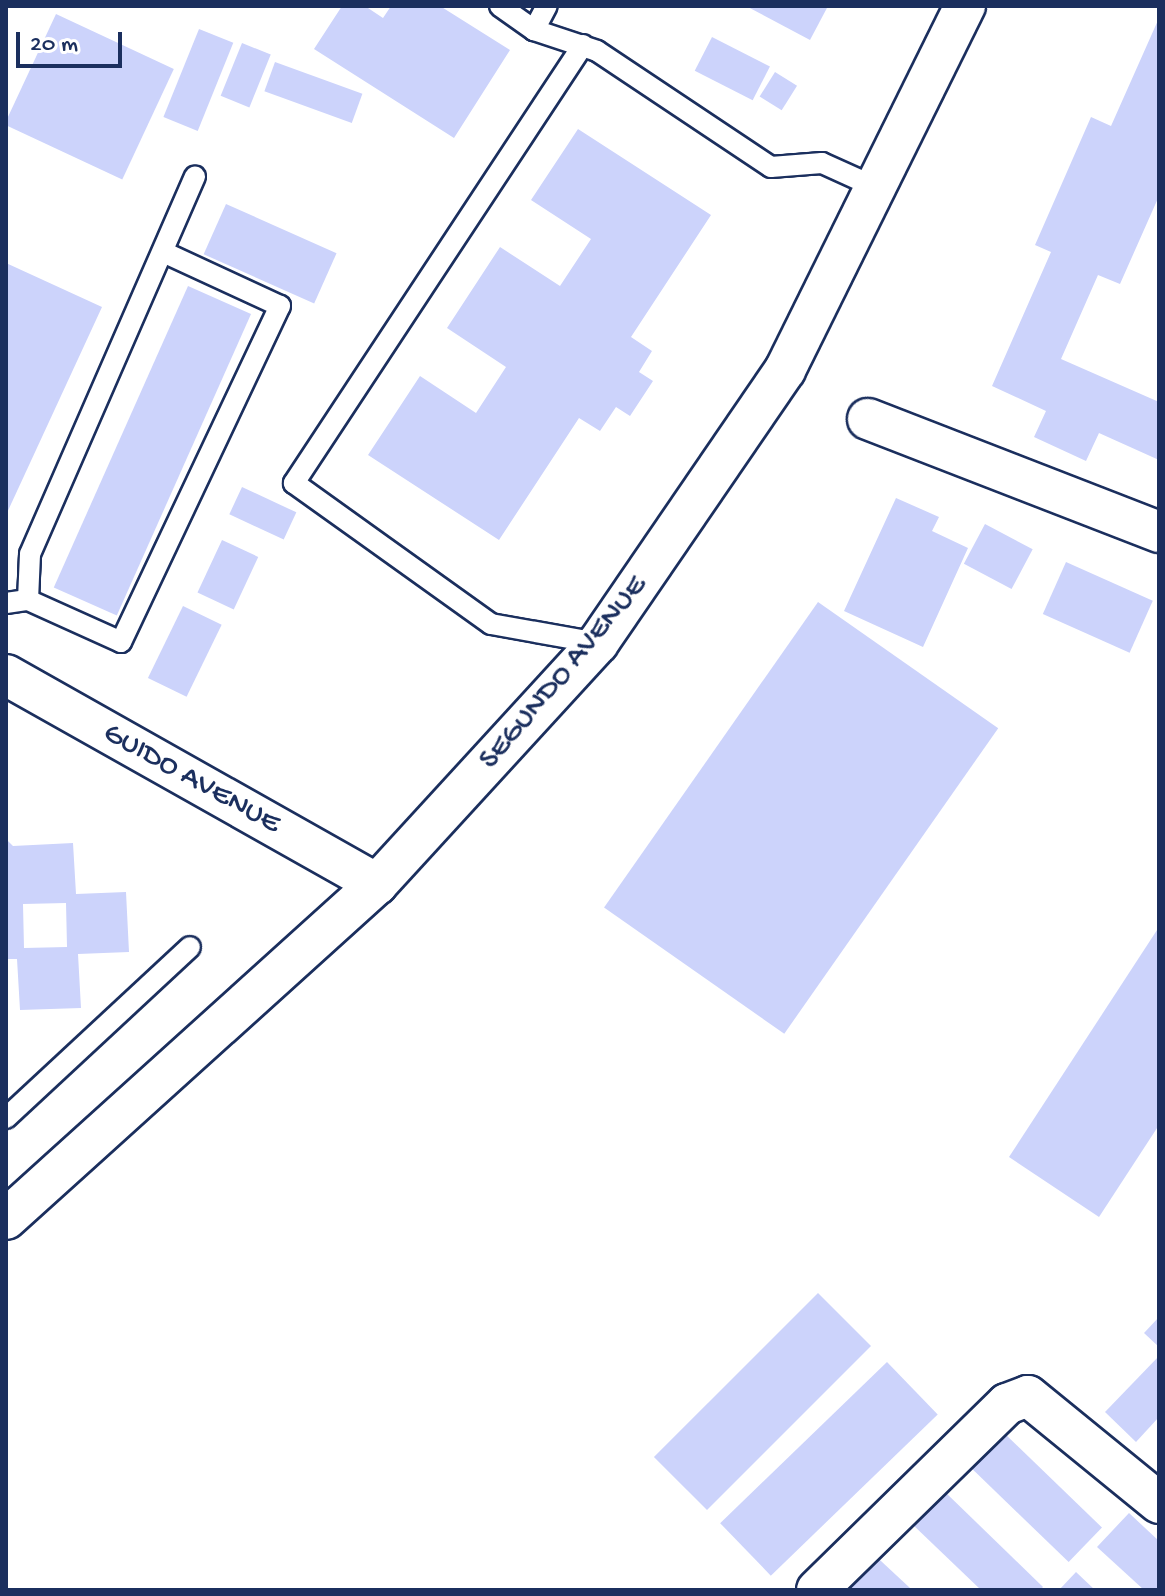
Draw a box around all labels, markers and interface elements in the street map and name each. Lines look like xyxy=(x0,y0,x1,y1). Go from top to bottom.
scale bar xyxy=(20,16,126,66)
text: 20 m xyxy=(30,31,78,60)
street label: SEGUNDO AVENUE xyxy=(473,570,657,778)
street label: GUIDO AVENUE xyxy=(96,717,286,843)

